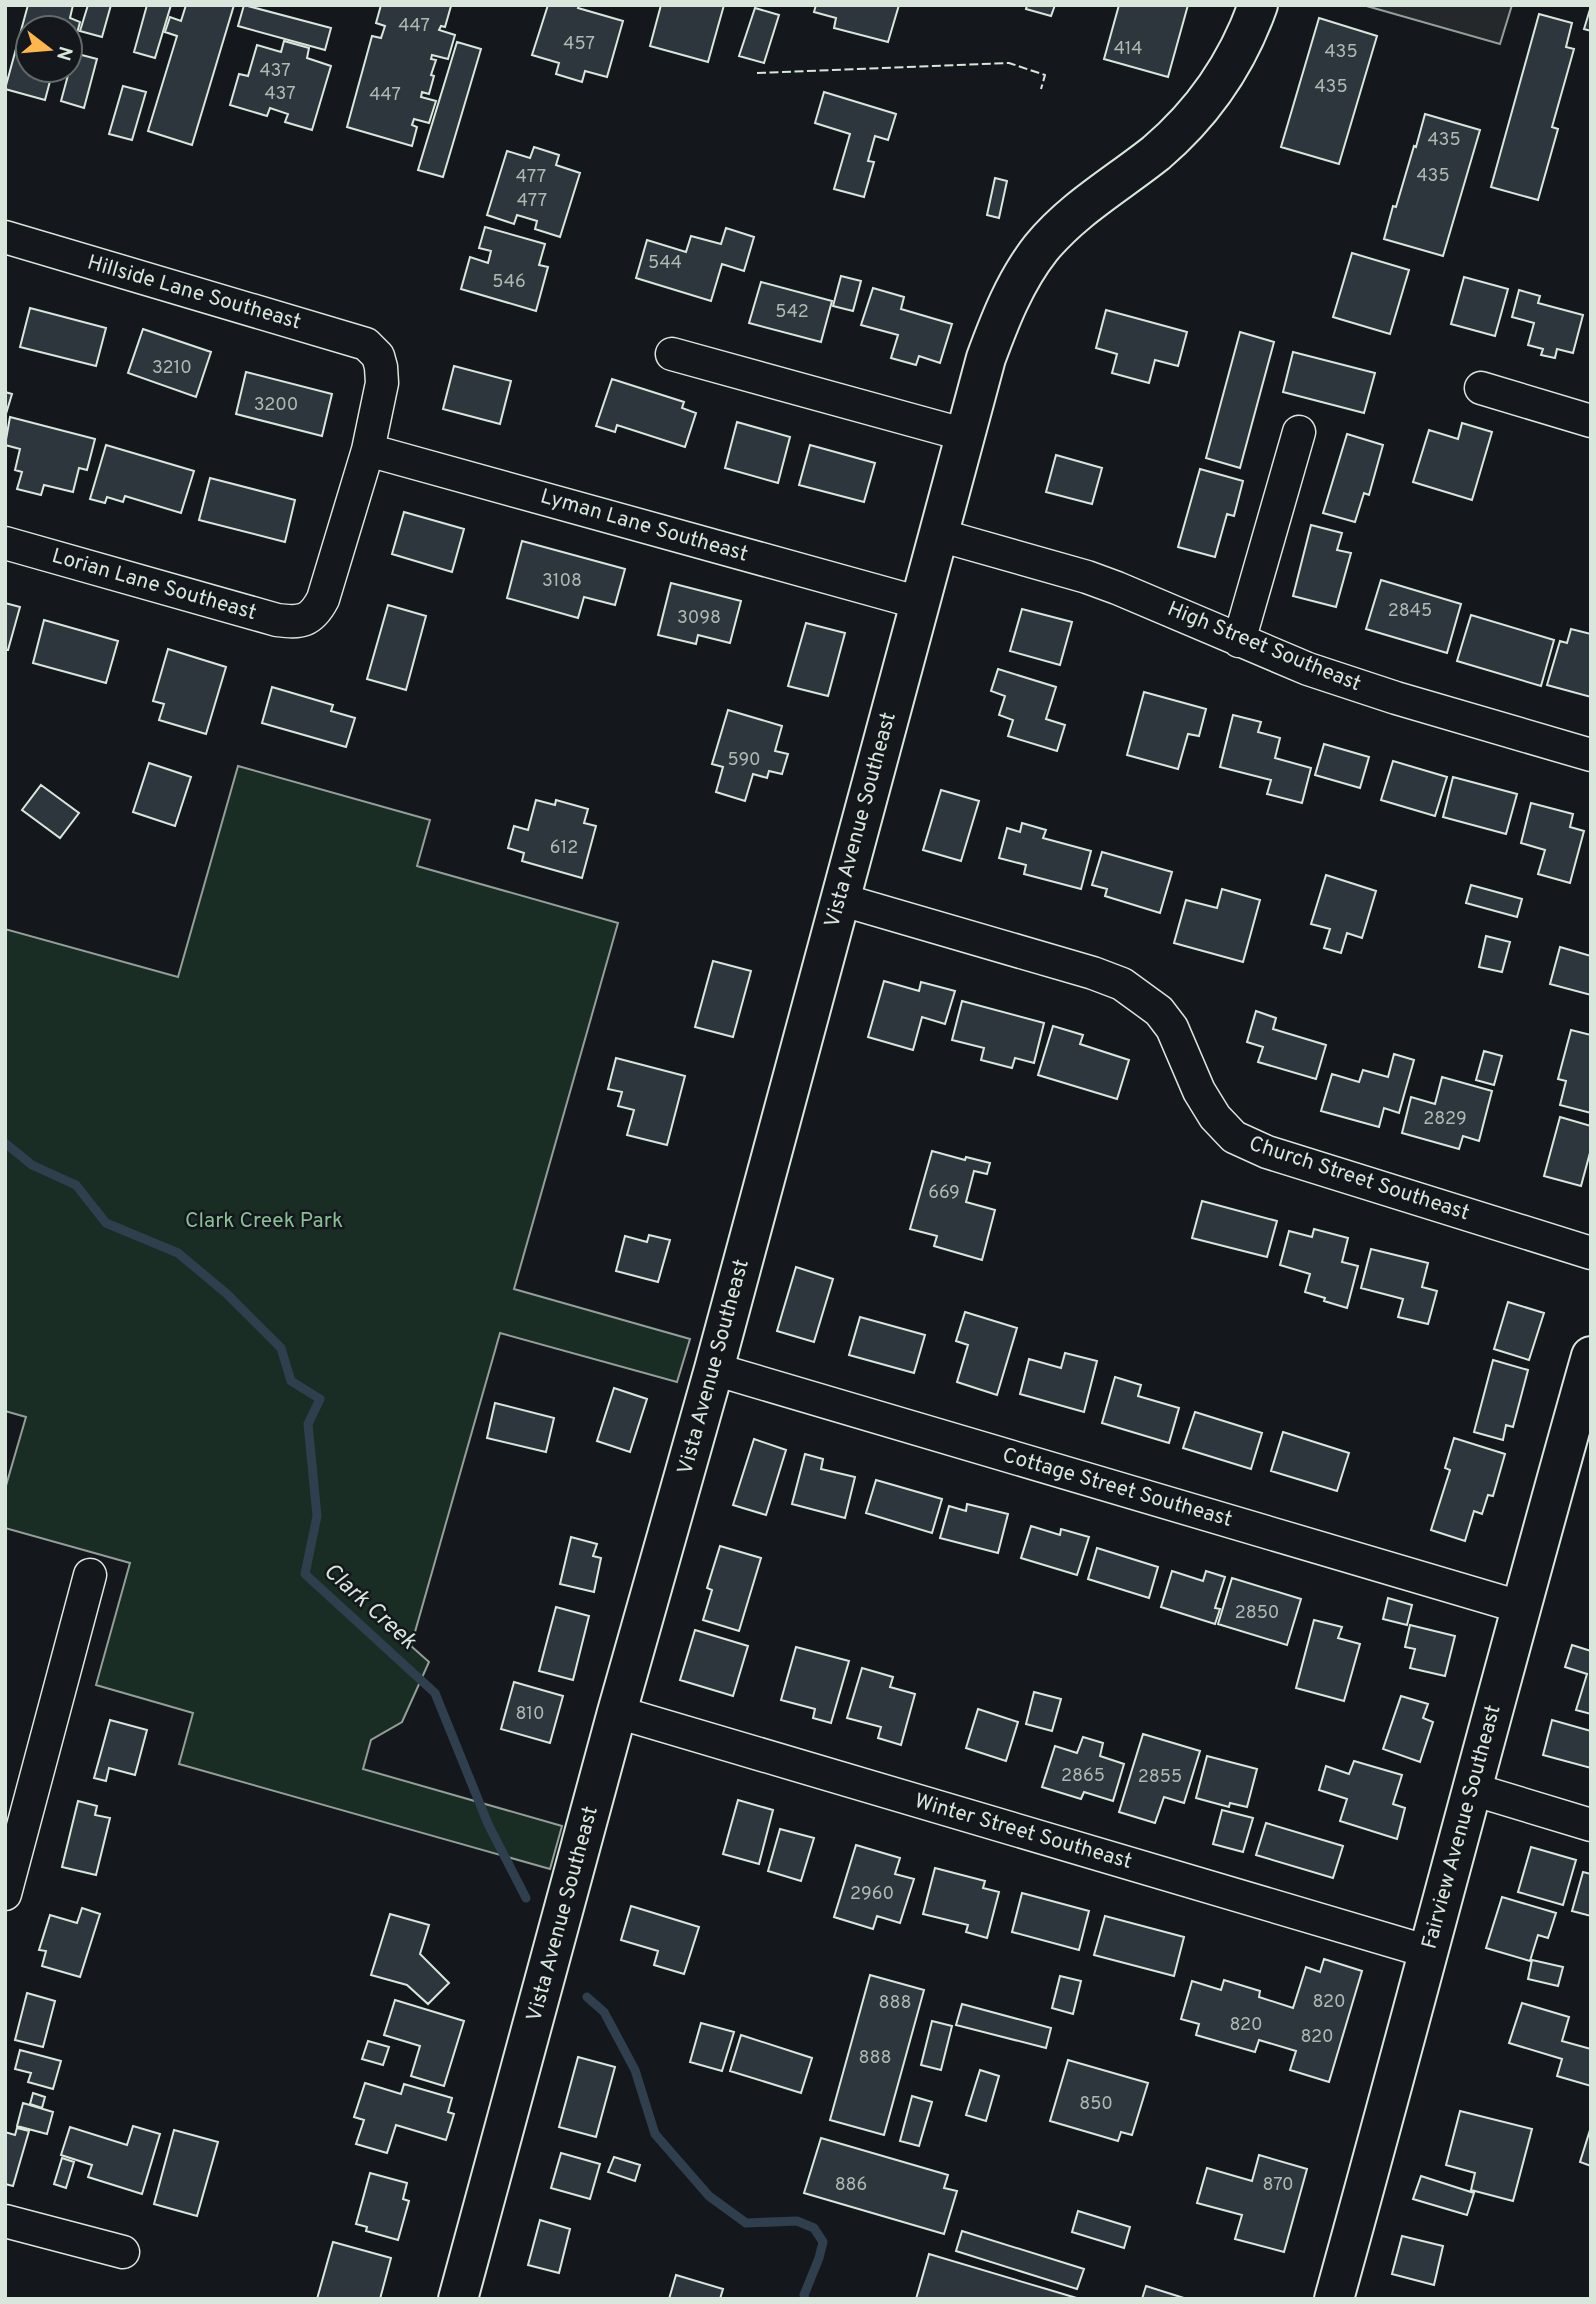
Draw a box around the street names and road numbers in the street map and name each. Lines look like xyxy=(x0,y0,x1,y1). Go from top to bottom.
street label: Hillside Lane Southeast xyxy=(84,250,304,336)
street label: Lyman Lane Southeast xyxy=(537,483,751,569)
street label: Lorian Lane Southeast xyxy=(49,543,259,627)
street label: High Street Southeast xyxy=(1163,596,1365,698)
street label: Vista Avenue Southeast xyxy=(819,709,903,931)
street label: Church Street Southeast xyxy=(1245,1131,1473,1227)
street label: Vista Avenue Southeast xyxy=(672,1256,756,1478)
street label: Cottage Street Southeast xyxy=(999,1442,1235,1534)
street label: Fairview Avenue Southeast xyxy=(1416,1702,1508,1952)
street label: Winter Street Southeast xyxy=(911,1788,1135,1876)
street label: Vista Avenue Southeast xyxy=(521,1803,605,2025)

